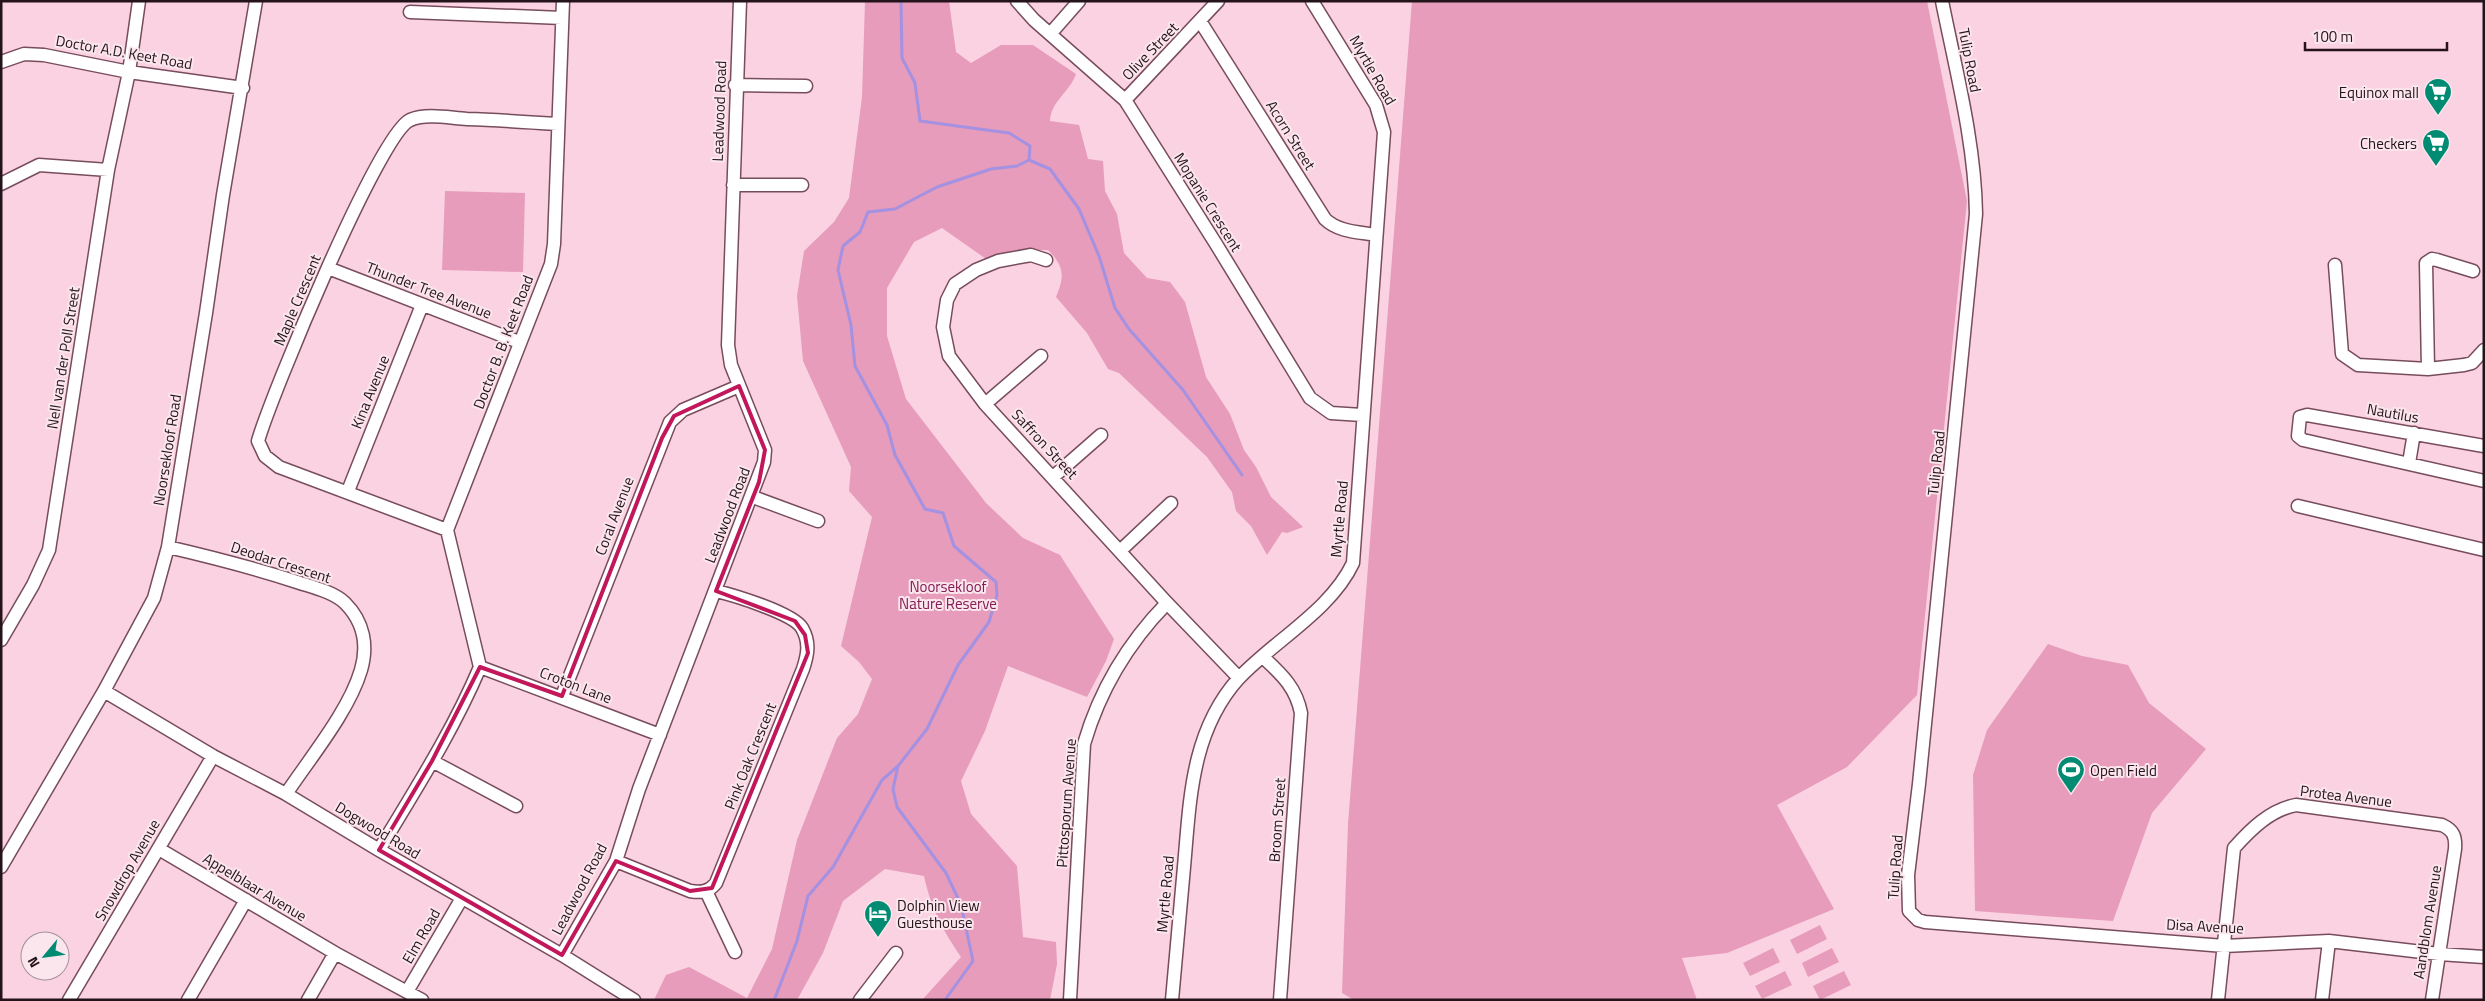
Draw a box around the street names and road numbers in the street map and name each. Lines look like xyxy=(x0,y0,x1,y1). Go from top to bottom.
street label: Olive Street xyxy=(1116,16,1184,85)
street label: Tulip Road xyxy=(1953,26,1987,94)
street label: Doctor A.D. Keet Road xyxy=(54,29,194,75)
street label: Myrtle Road xyxy=(1344,31,1402,109)
street label: Leadwood Road xyxy=(706,60,732,162)
street label: Acorn Street xyxy=(1260,96,1322,175)
street label: Mopanie Crescent xyxy=(1168,148,1248,257)
street label: Maple Crescent xyxy=(267,250,327,349)
street label: Thunder Tree Avenue xyxy=(363,255,495,325)
street label: Doctor B. B. Keet Road xyxy=(467,272,539,412)
street label: Nell van der Poll Street xyxy=(40,285,86,431)
street label: Kina Avenue xyxy=(345,352,395,432)
street label: Noorsekloof Road xyxy=(147,392,187,508)
street label: Nautilus xyxy=(2365,397,2421,429)
street label: Saffron Street xyxy=(1006,404,1084,485)
street label: Tulip Road xyxy=(1921,429,1951,497)
street label: Leadwood Road xyxy=(698,464,756,566)
street label: Coral Avenue xyxy=(589,473,639,559)
street label: Myrtle Road xyxy=(1324,480,1354,558)
street label: Deodar Crescent xyxy=(228,535,335,589)
street label: Croton Lane xyxy=(536,661,616,709)
street label: Pink Oak Crescent xyxy=(718,698,782,813)
street label: Pittosporum Avenue xyxy=(1050,738,1082,868)
street label: Broom Street xyxy=(1263,776,1291,863)
street label: Protea Avenue xyxy=(2299,779,2393,813)
street label: Dogwood Road xyxy=(331,795,425,865)
street label: Snowdrop Avenue xyxy=(88,815,166,925)
street label: Tulip Road xyxy=(1881,834,1909,900)
street label: Leadwood Road xyxy=(545,839,613,939)
street label: Appelblaar Avenue xyxy=(199,847,311,927)
street label: Myrtle Road xyxy=(1150,855,1180,933)
street label: Aandblom Avenue xyxy=(2407,864,2447,980)
street label: Elm Road xyxy=(396,904,446,968)
street label: Disa Avenue xyxy=(2166,912,2244,940)

